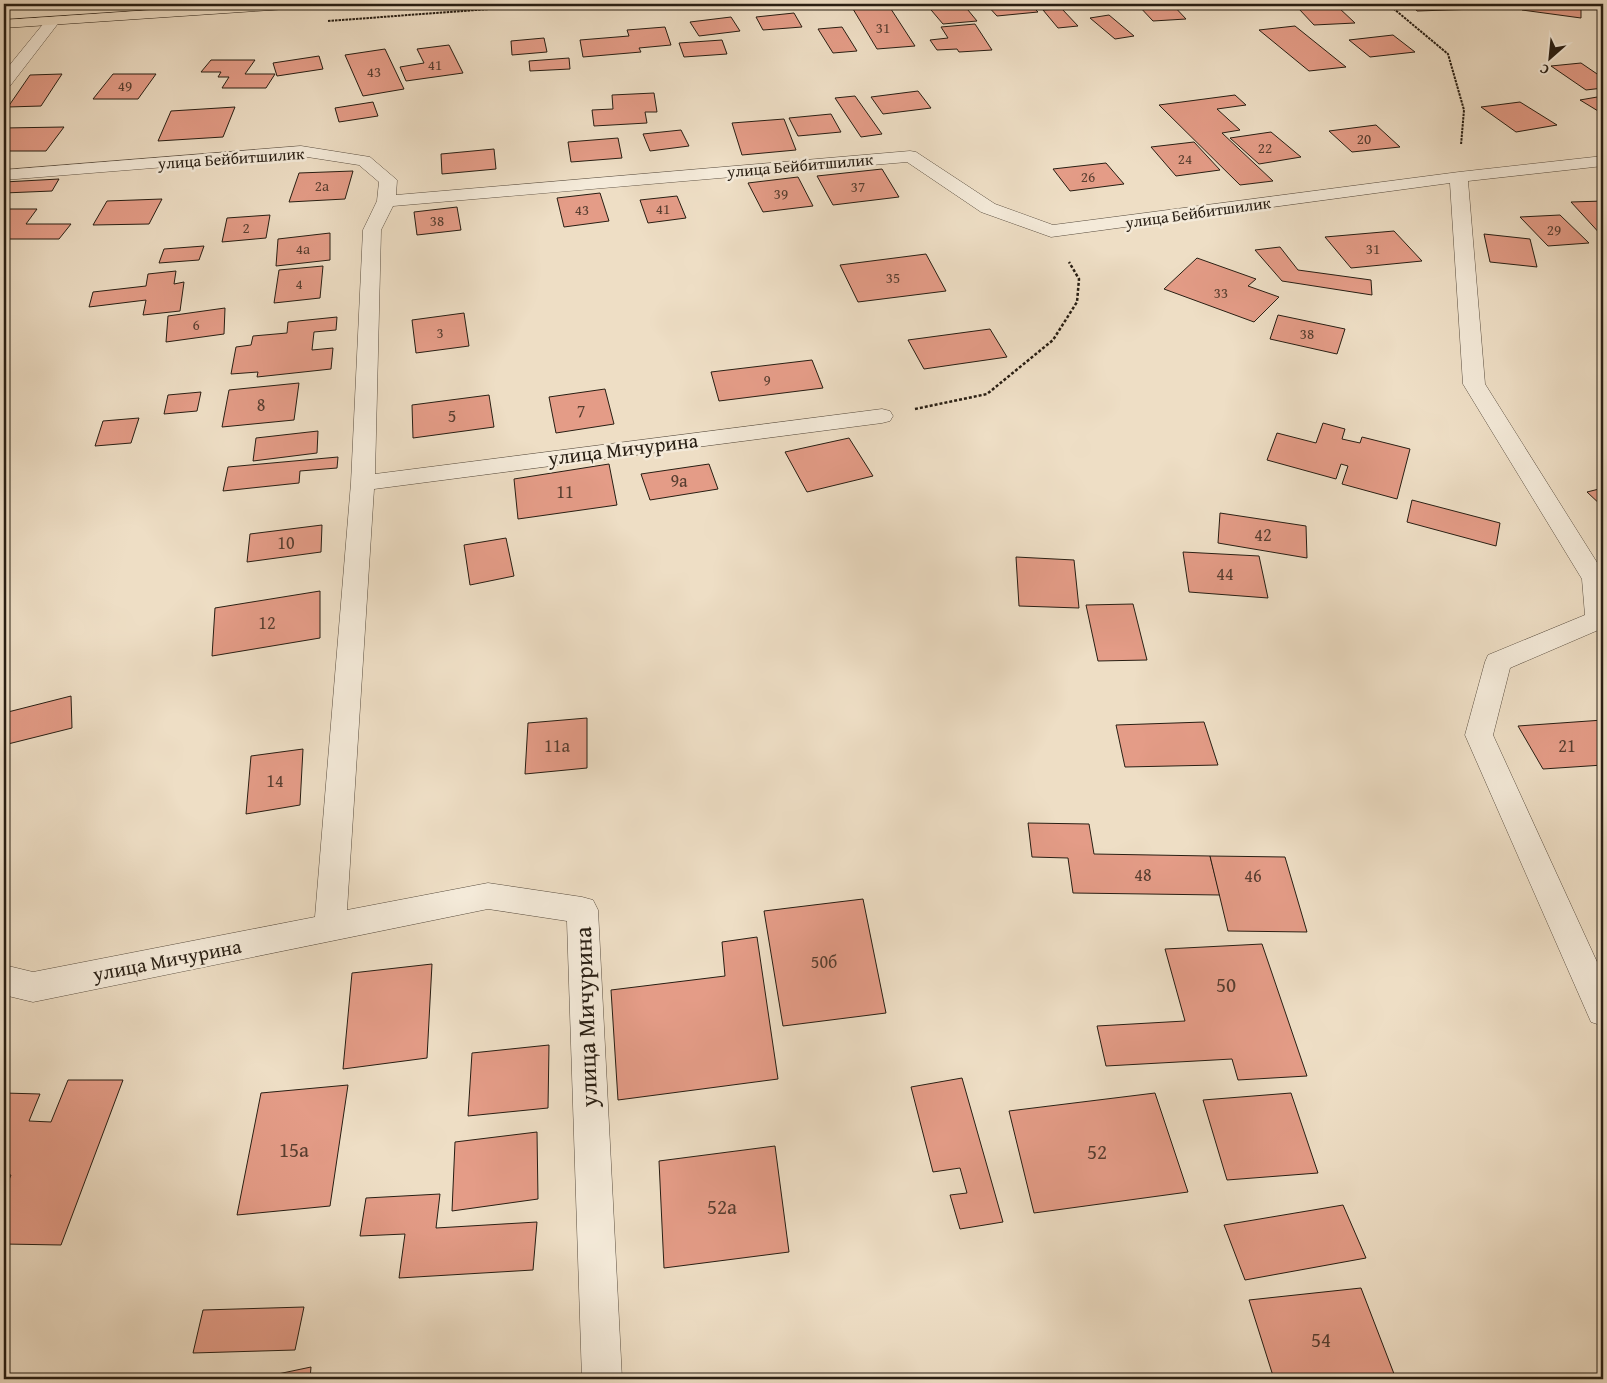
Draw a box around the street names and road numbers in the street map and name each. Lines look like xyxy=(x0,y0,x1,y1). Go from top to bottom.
street label: улица Бейбитшилик xyxy=(156,141,306,175)
street label: улица Бейбитшилик xyxy=(725,147,875,183)
street label: улица Бейбитшилик xyxy=(1123,190,1273,234)
street label: улица Мичурина xyxy=(545,425,700,472)
street label: улица Мичурина xyxy=(565,925,606,1109)
street label: улица Мичурина xyxy=(89,931,244,988)

